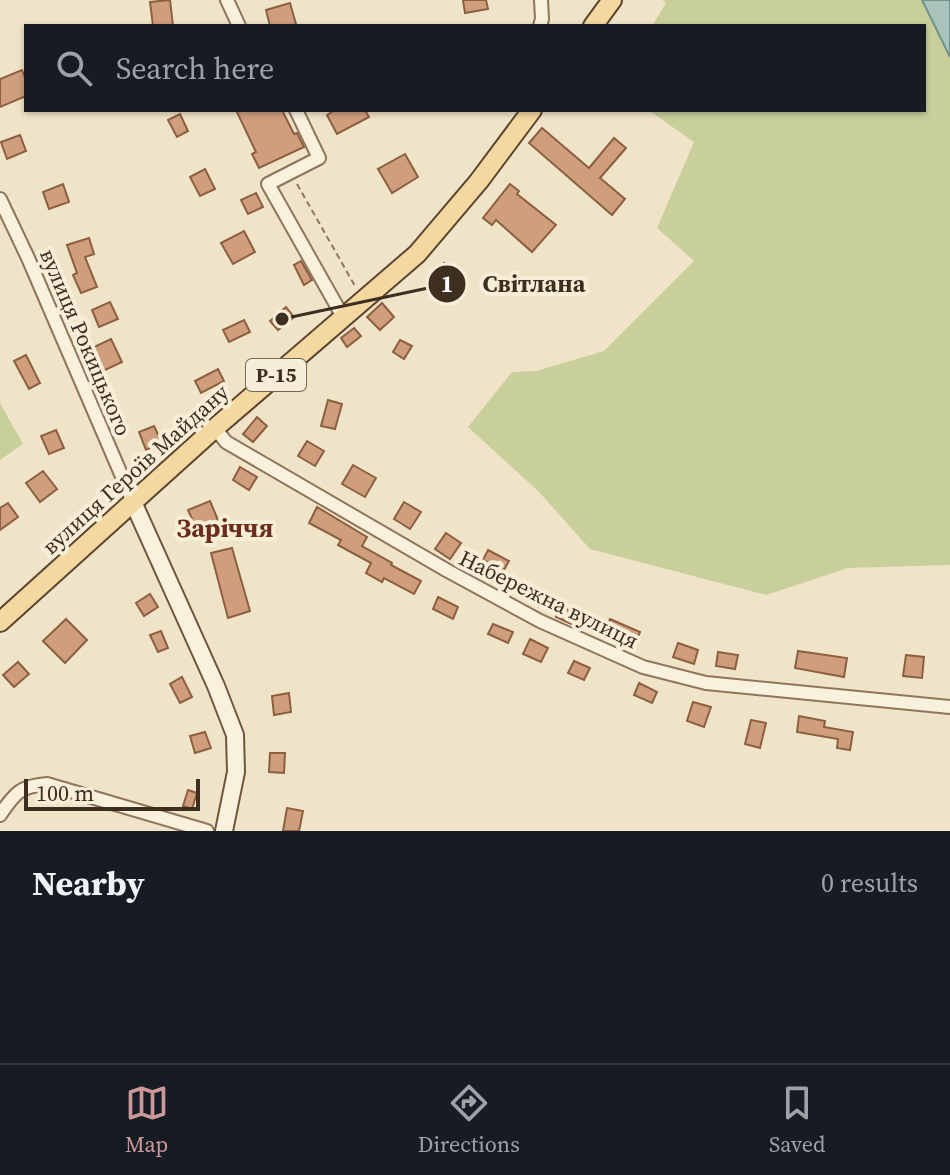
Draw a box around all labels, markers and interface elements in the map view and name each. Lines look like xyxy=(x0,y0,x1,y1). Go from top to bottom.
search box xyxy=(24,24,926,112)
icon: search xyxy=(52,46,96,90)
text: Search here xyxy=(116,48,274,89)
street label: вулиця Рокицького xyxy=(33,244,139,440)
callout: Світлана xyxy=(427,260,601,308)
text: 1 xyxy=(440,267,454,300)
text: Світлана xyxy=(483,267,586,300)
road number: Р-15 xyxy=(246,359,306,391)
street label: вулиця Героїв Майдану xyxy=(35,377,235,561)
district label: Заріччя xyxy=(177,510,273,546)
street label: Набережна вулиця xyxy=(454,543,644,655)
scale bar xyxy=(24,775,200,811)
text: 100 m xyxy=(36,778,94,808)
text: Nearby xyxy=(32,860,145,906)
text: 0 results xyxy=(821,865,918,901)
tab: Map xyxy=(125,1081,169,1159)
tab: Directions xyxy=(418,1081,520,1159)
tab: Saved xyxy=(769,1081,825,1159)

